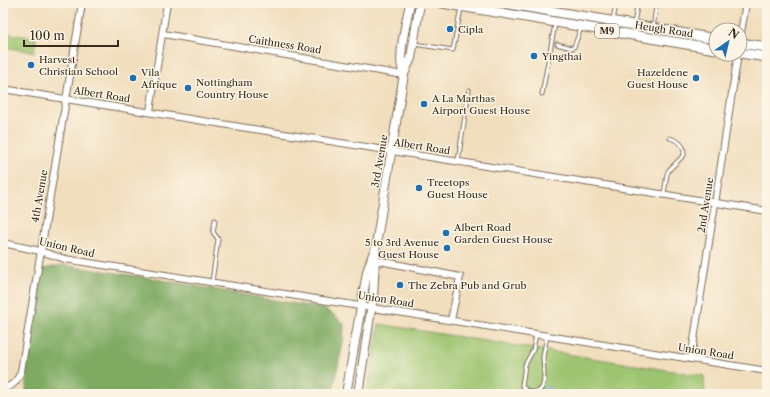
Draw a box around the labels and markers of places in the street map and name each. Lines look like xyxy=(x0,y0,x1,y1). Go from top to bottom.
place label: Cipla xyxy=(458,23,484,36)
marker: Cipla xyxy=(445,24,455,34)
place label: Yingthai xyxy=(541,50,582,63)
marker: Yingthai xyxy=(529,51,539,61)
place label: Harvest Christian School xyxy=(39,53,118,78)
marker: Harvest Christian School xyxy=(26,60,36,70)
place label: Vila Afrique xyxy=(140,66,177,91)
place label: Hazeldene Guest House xyxy=(627,66,688,91)
marker: Vila Afrique xyxy=(128,73,138,83)
marker: Hazeldene Guest House xyxy=(691,73,701,83)
place label: Nottingham Country House xyxy=(196,76,269,101)
marker: Nottingham Country House xyxy=(183,83,193,93)
place label: A La Marthas Airport Guest House xyxy=(431,92,531,117)
marker: A La Marthas Airport Guest House xyxy=(419,99,429,109)
place label: Treetops Guest House xyxy=(427,176,488,201)
marker: Treetops Guest House xyxy=(414,183,424,193)
place label: Albert Road Garden Guest House xyxy=(453,221,553,246)
marker: Albert Road Garden Guest House xyxy=(441,228,451,238)
place label: 5 to 3rd Avenue Guest House xyxy=(365,236,439,261)
marker: 5 to 3rd Avenue Guest House xyxy=(442,243,452,253)
place label: The Zebra Pub and Grub xyxy=(408,279,527,292)
marker: The Zebra Pub and Grub xyxy=(395,280,405,290)

